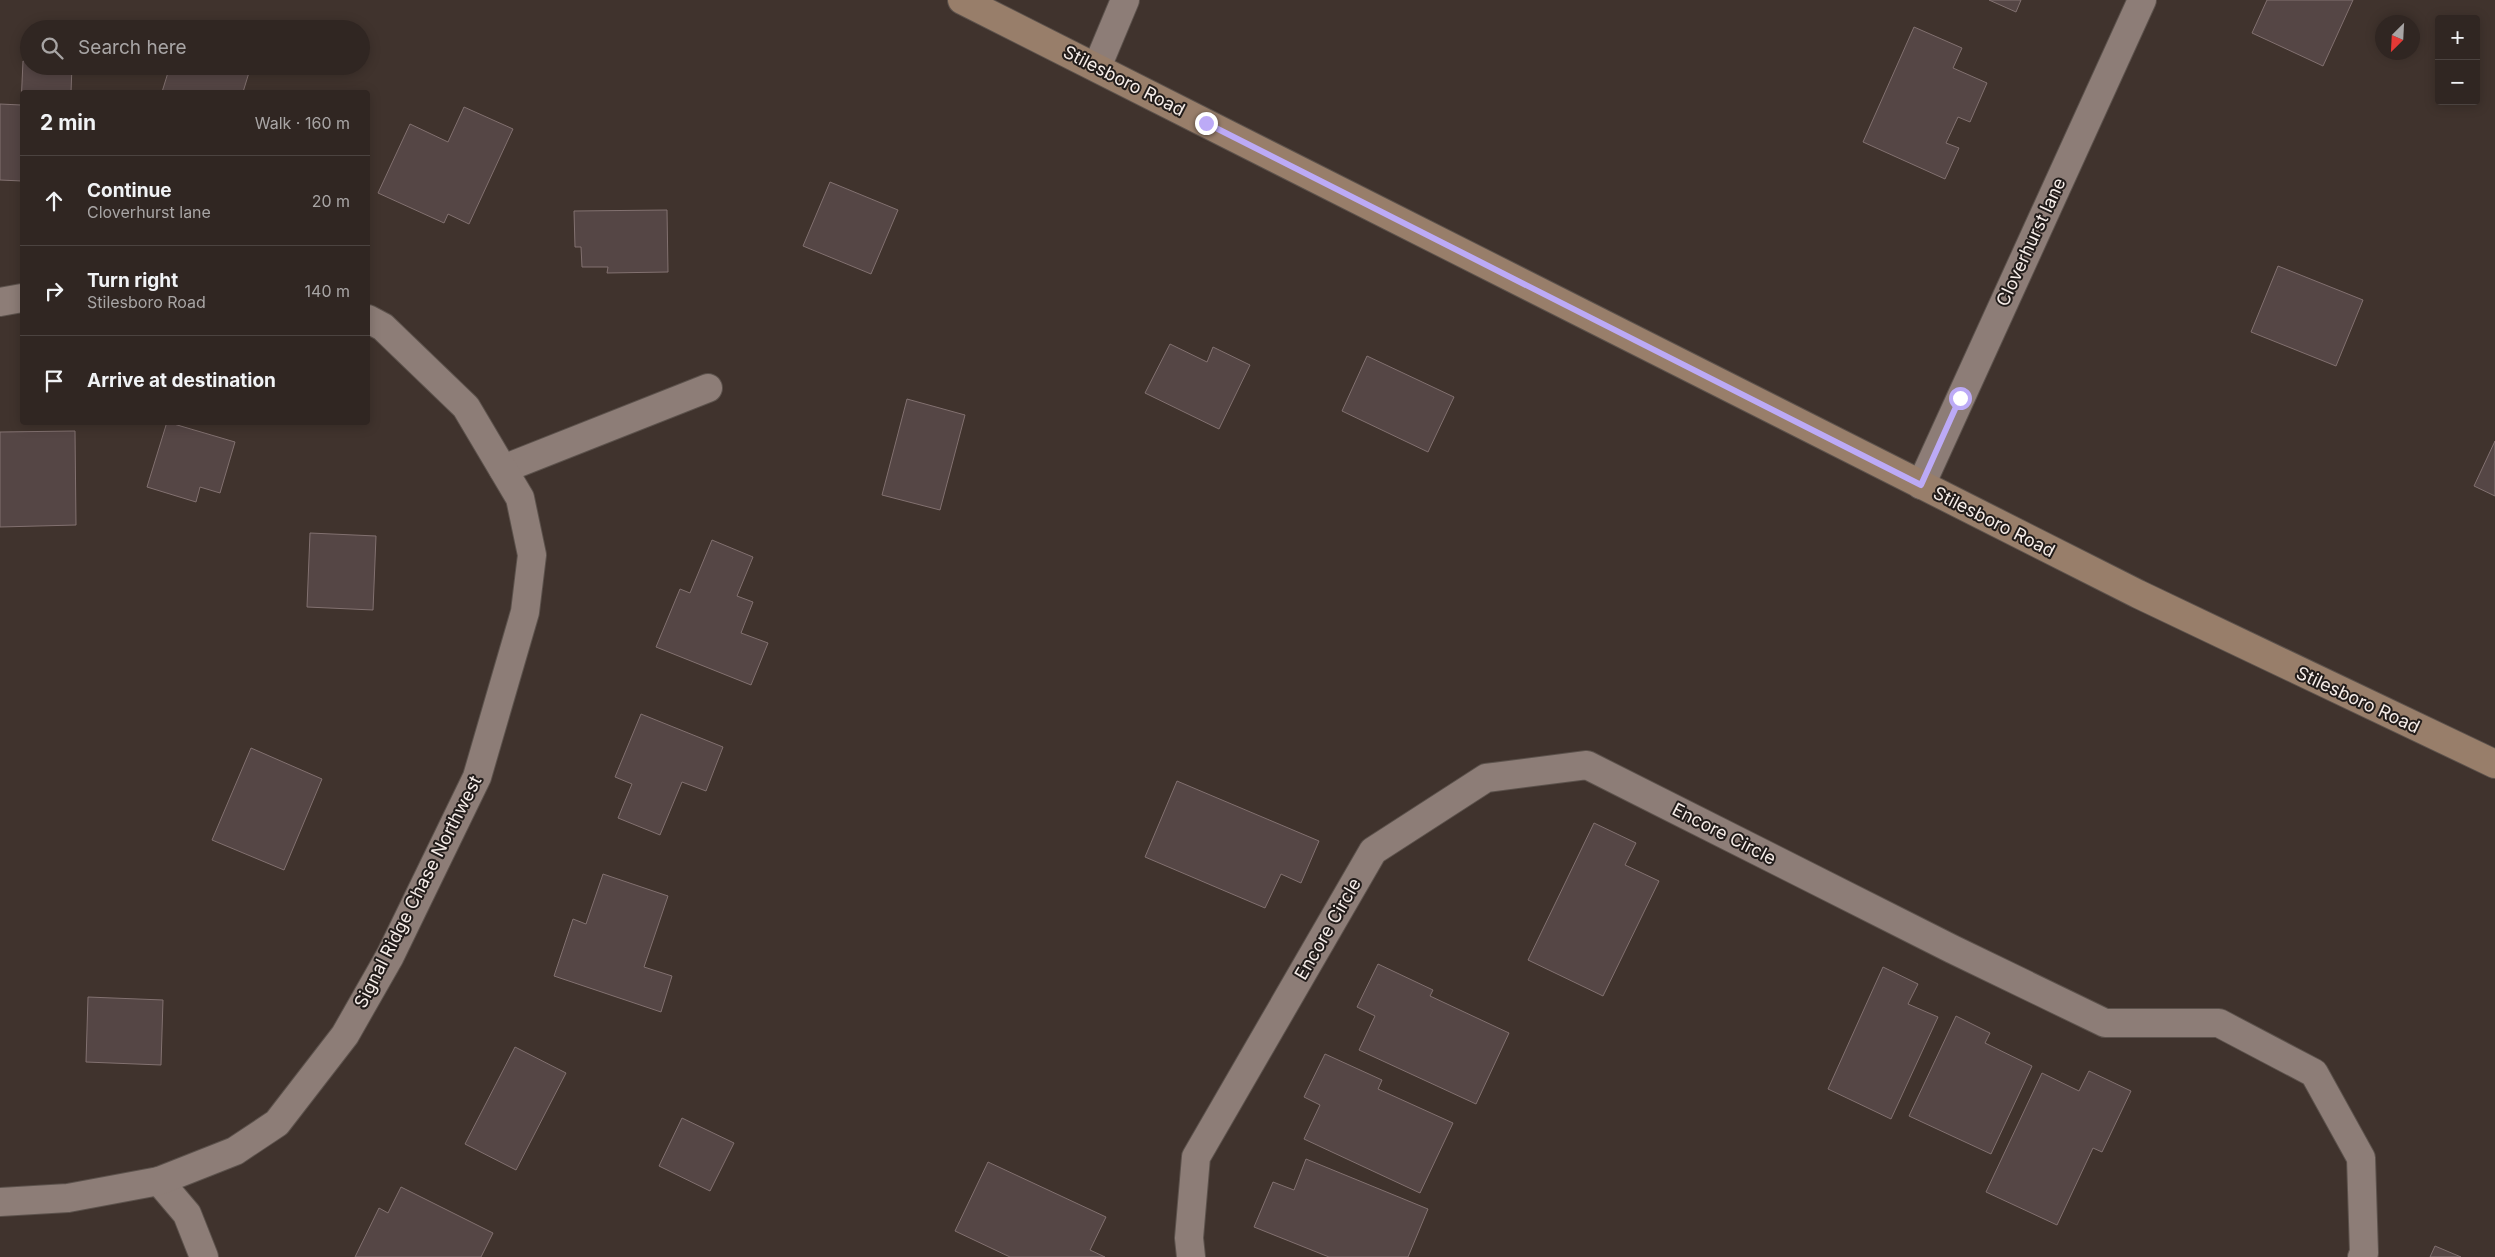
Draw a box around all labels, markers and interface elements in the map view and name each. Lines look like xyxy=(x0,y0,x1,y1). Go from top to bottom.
north arrow xyxy=(2375,15,2420,60)
map controls xyxy=(2435,15,2480,105)
button: + xyxy=(2435,15,2480,60)
search box xyxy=(20,20,370,75)
icon: search xyxy=(38,34,66,62)
text: Search here xyxy=(78,36,187,59)
street label: Stilesboro Road xyxy=(1060,41,1189,120)
button: − xyxy=(2435,60,2480,105)
text: 2 min xyxy=(40,110,96,135)
route end xyxy=(1195,112,1218,135)
text: Walk · 160 m xyxy=(255,113,350,133)
street label: Cloverhurst lane xyxy=(1992,174,2070,309)
text: Continue xyxy=(87,179,172,202)
icon: ahead xyxy=(40,187,68,215)
text: 20 m xyxy=(312,191,350,211)
text: Cloverhurst lane xyxy=(87,202,211,222)
text: Turn right xyxy=(87,269,178,292)
icon: right xyxy=(40,277,68,305)
text: 140 m xyxy=(305,281,350,301)
text: Stilesboro Road xyxy=(87,292,206,312)
icon: arrive xyxy=(40,367,68,395)
text: Arrive at destination xyxy=(87,369,276,392)
route start xyxy=(1949,387,1972,410)
street label: Stilesboro Road xyxy=(1930,482,2059,561)
street label: Stilesboro Road xyxy=(2293,662,2423,737)
street label: Signal Ridge Chase Northwest xyxy=(350,772,485,1011)
street label: Encore Circle xyxy=(1669,798,1780,869)
street label: Encore Circle xyxy=(1290,874,1365,983)

